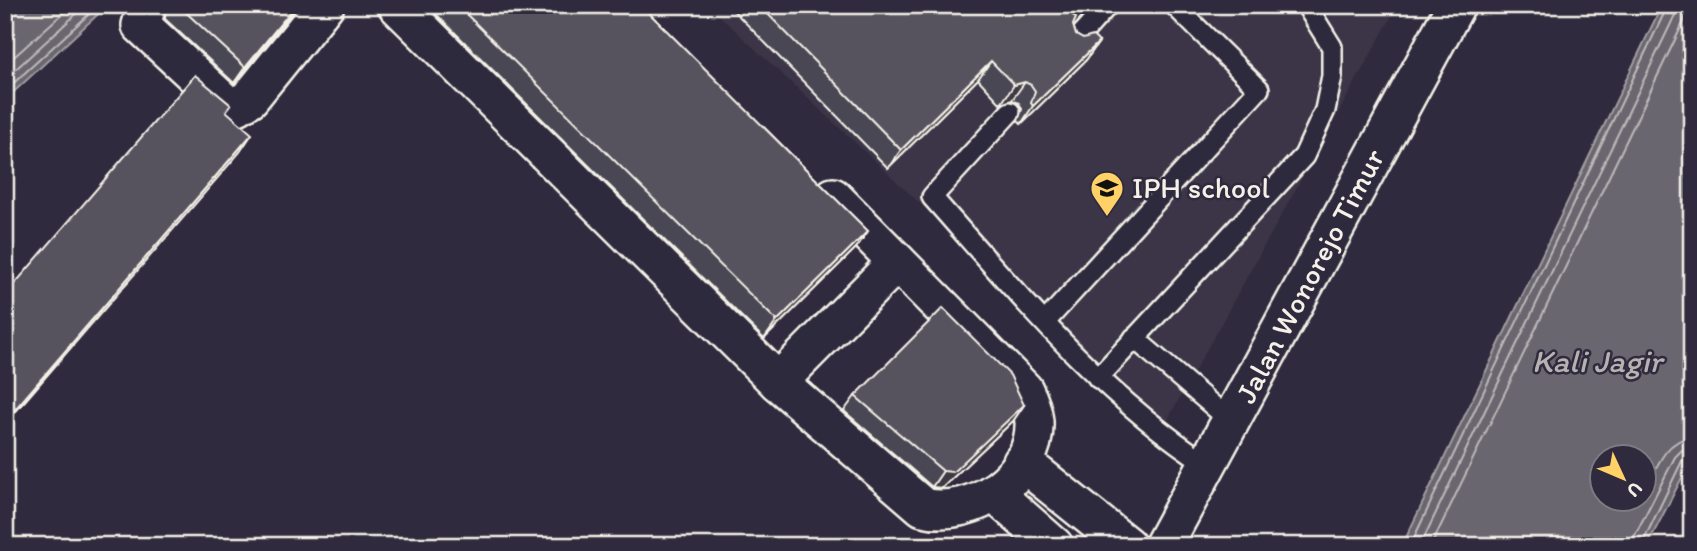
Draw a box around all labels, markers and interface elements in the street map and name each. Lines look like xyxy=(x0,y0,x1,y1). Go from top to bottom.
street label: Jalan Wonorejo Timur xyxy=(1227,142,1392,409)
school or university icon: IPH school xyxy=(1088,169,1126,218)
place label: IPH school xyxy=(1132,169,1270,206)
water label: Kali Jagir xyxy=(1532,342,1665,380)
north arrow xyxy=(1588,442,1658,512)
text: U xyxy=(1622,477,1648,502)

